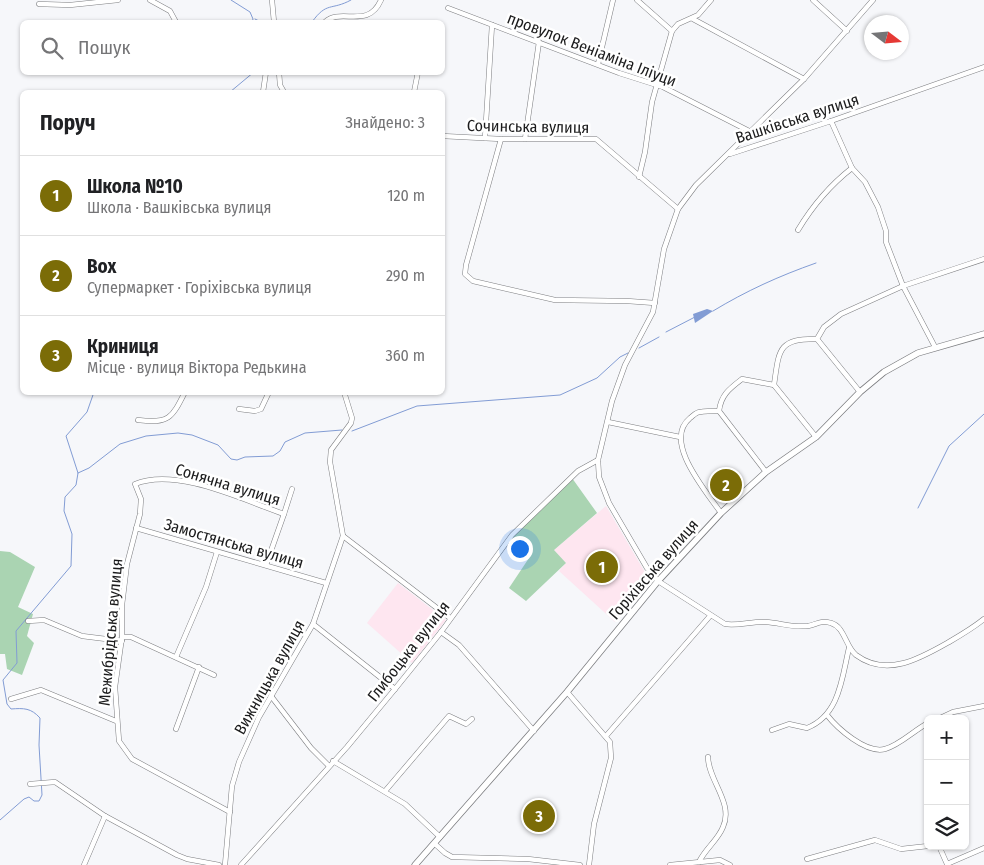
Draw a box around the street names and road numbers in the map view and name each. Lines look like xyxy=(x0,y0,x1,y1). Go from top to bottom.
street label: провулок Веніаміна Іліуци xyxy=(505,8,679,91)
street label: Вашківська вулиця xyxy=(733,90,861,147)
street label: Сочинська вулиця xyxy=(467,116,589,137)
street label: Сонячна вулиця xyxy=(173,459,283,509)
street label: Замостянська вулиця xyxy=(162,514,306,572)
street label: Горіхівська вулиця xyxy=(605,515,702,623)
street label: Межибрідська вулиця xyxy=(95,558,126,707)
street label: Глибоцька вулиця xyxy=(363,597,453,705)
street label: Вижницька вулиця xyxy=(230,617,309,738)

